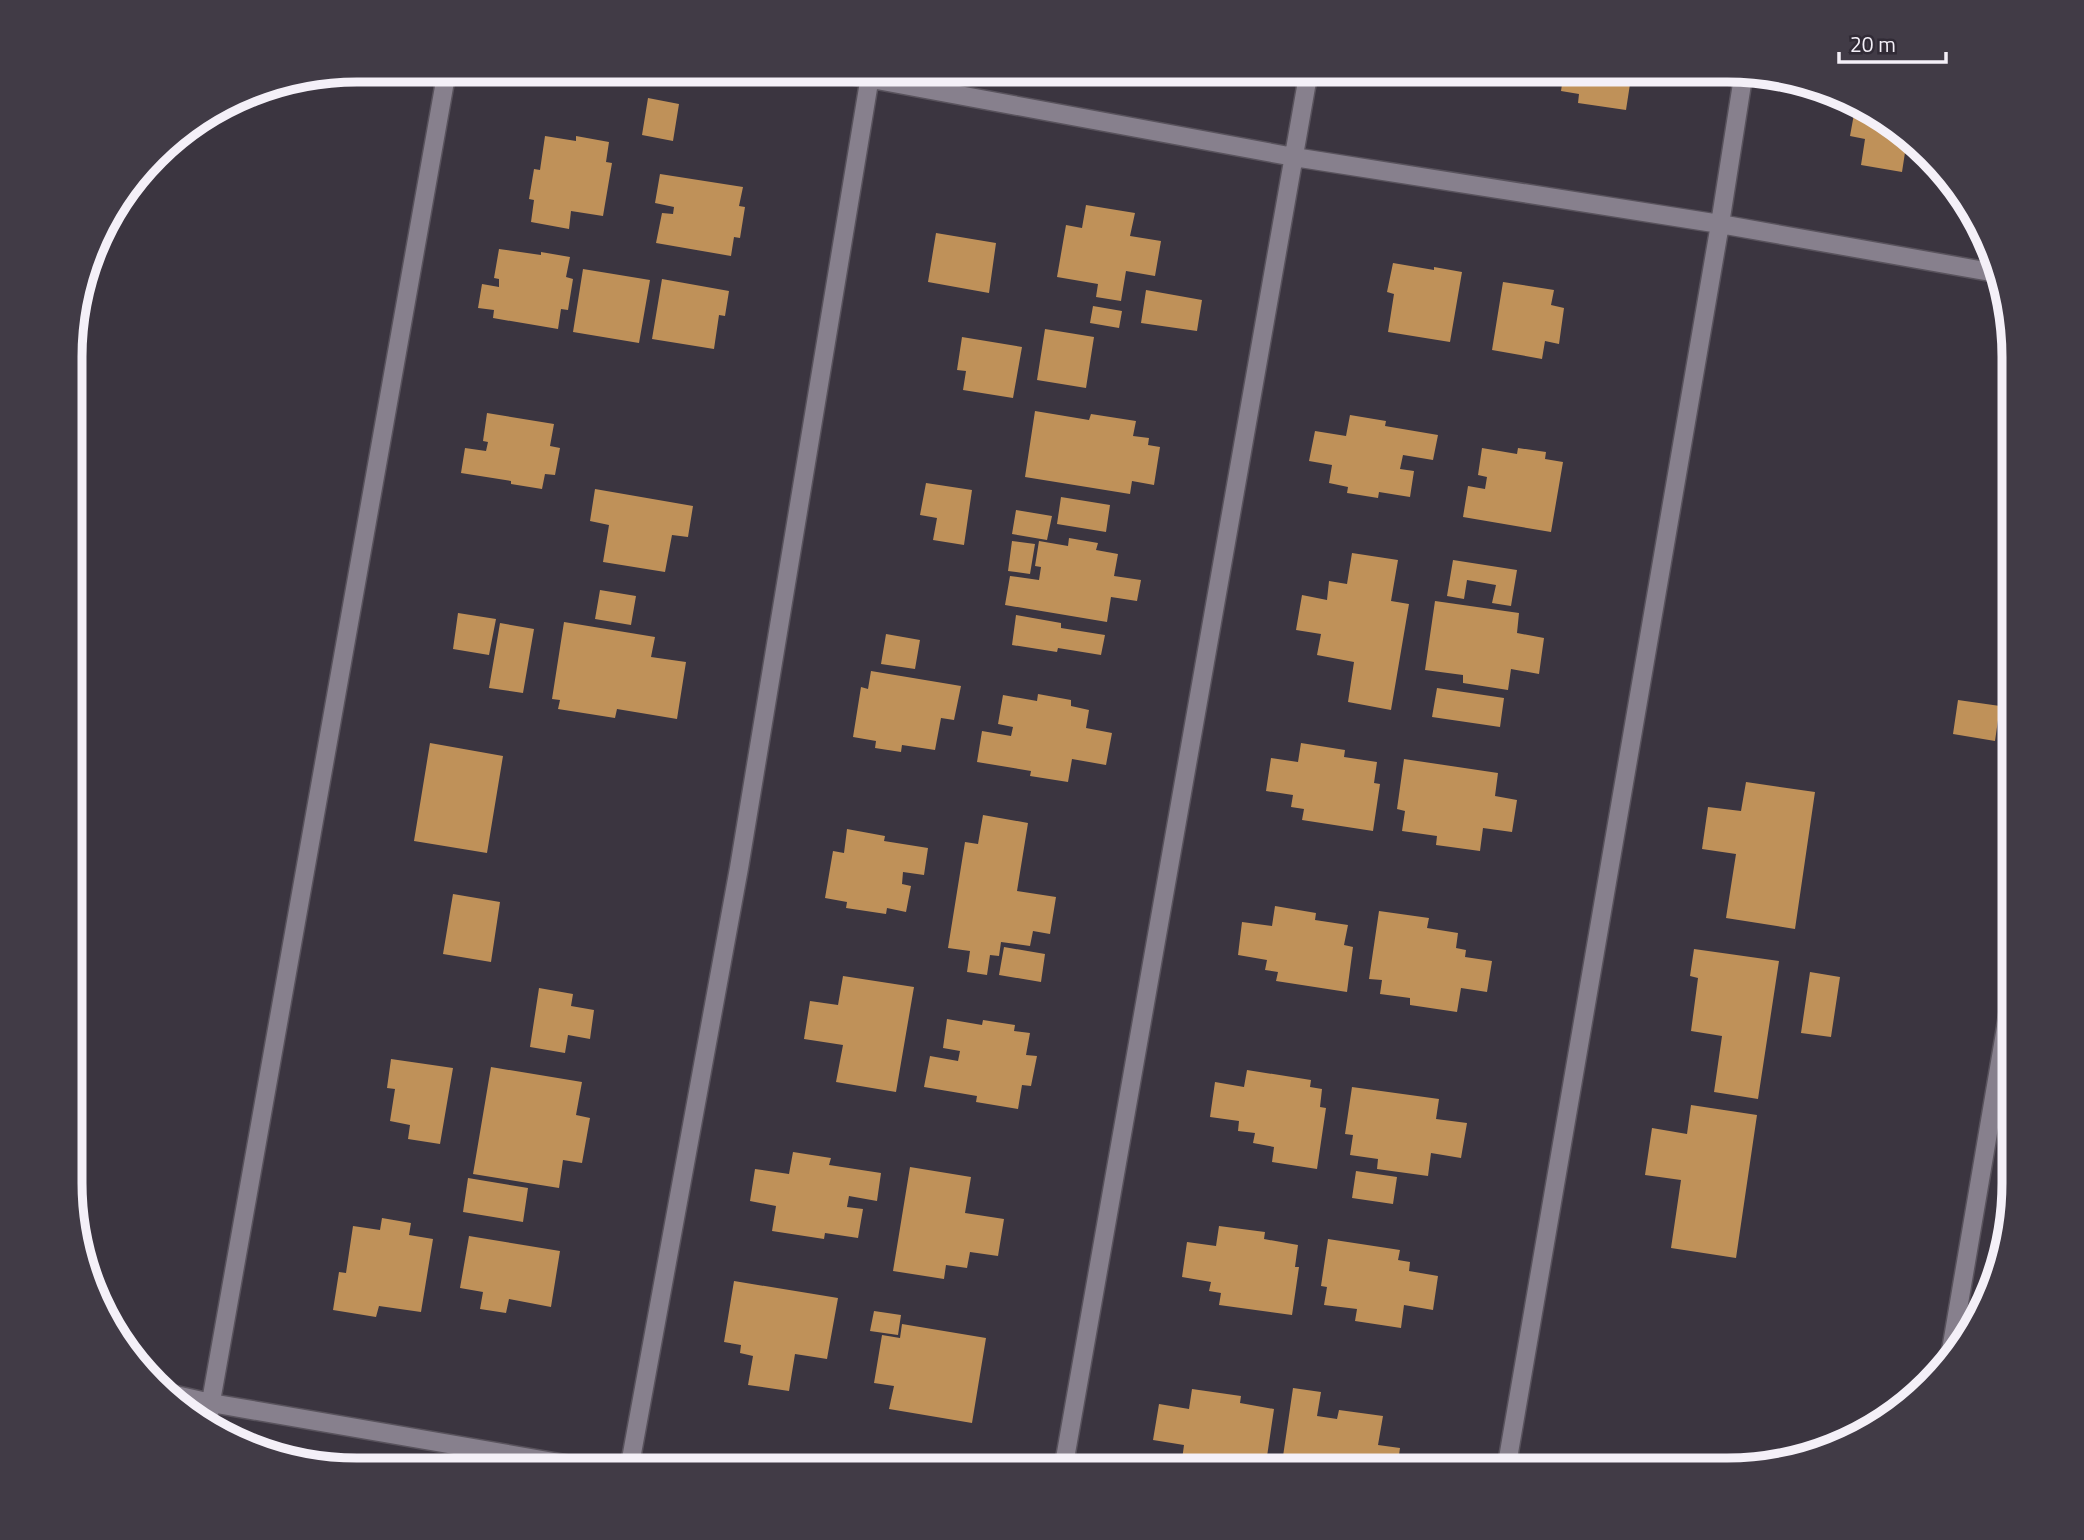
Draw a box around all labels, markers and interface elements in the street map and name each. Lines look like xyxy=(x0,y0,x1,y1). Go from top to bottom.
scale bar xyxy=(1839,21,1946,65)
text: 20 m xyxy=(1850,28,1896,60)

